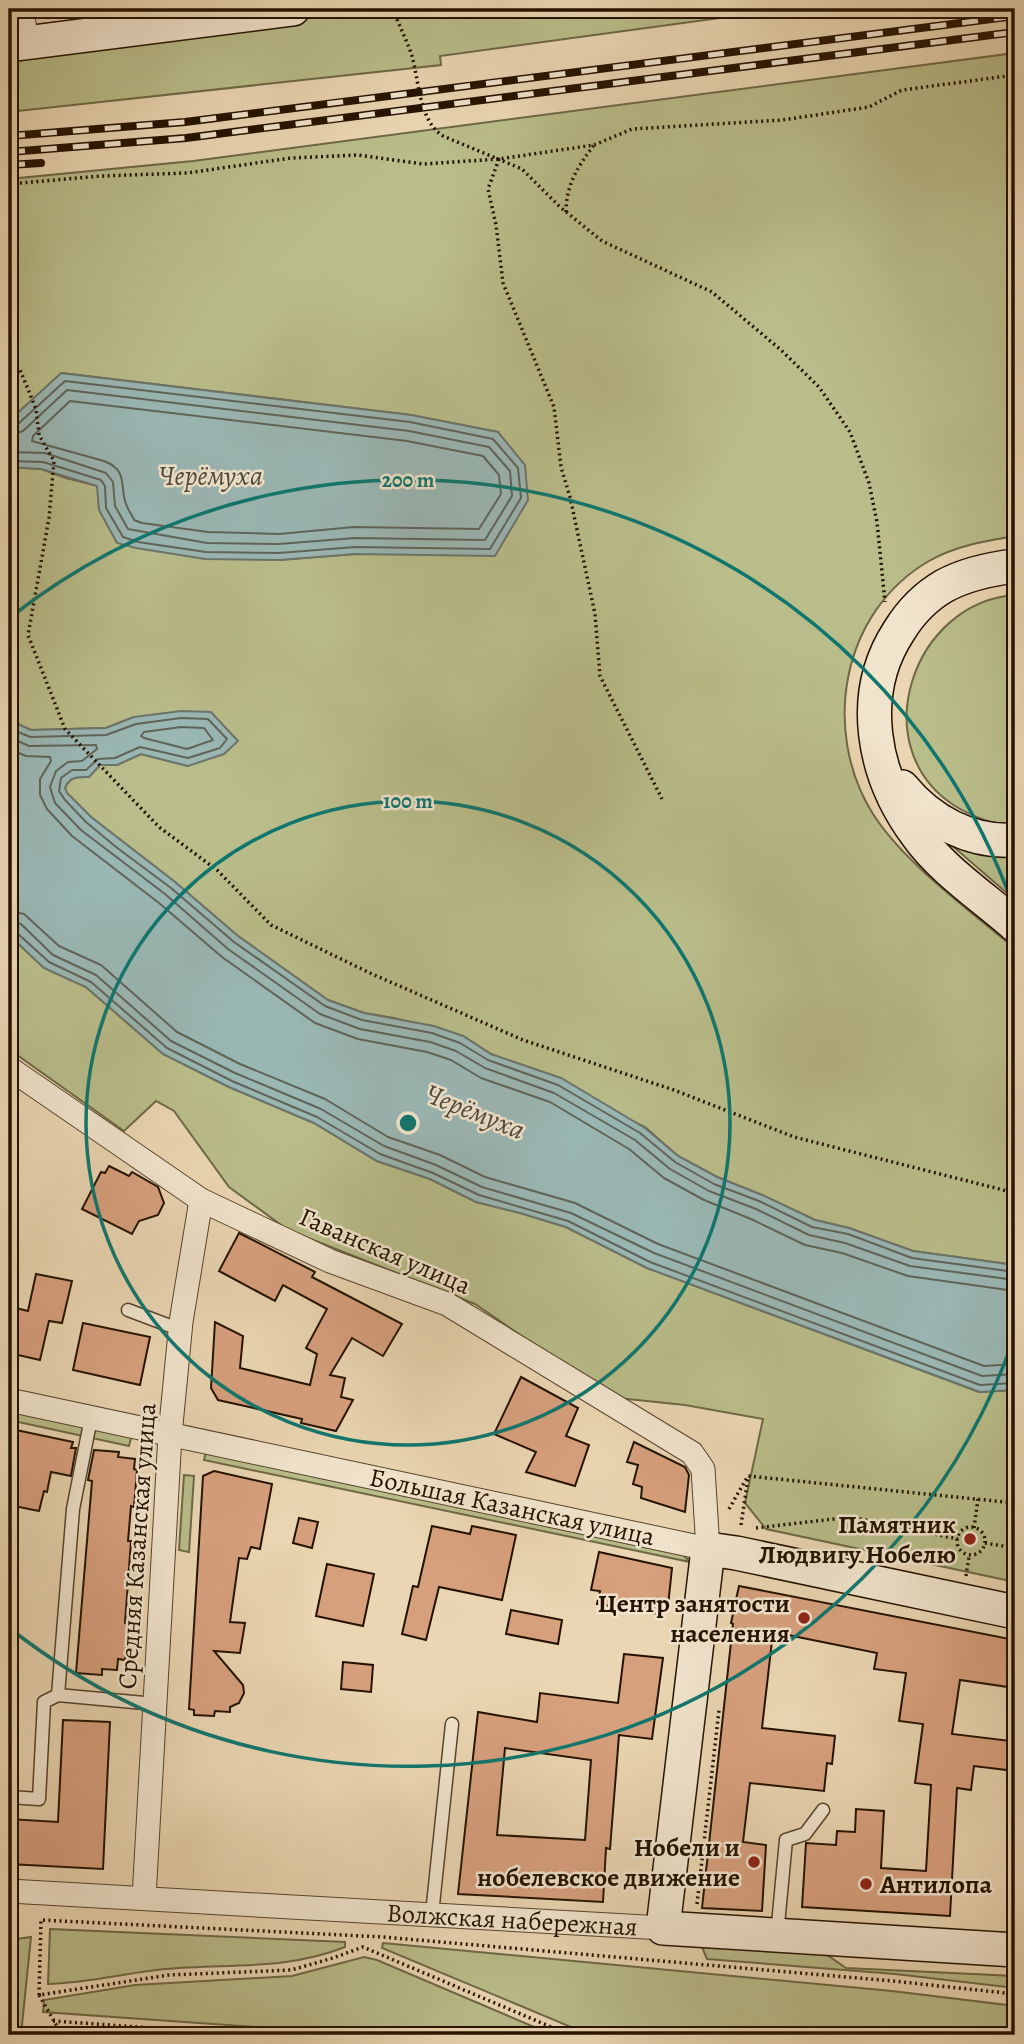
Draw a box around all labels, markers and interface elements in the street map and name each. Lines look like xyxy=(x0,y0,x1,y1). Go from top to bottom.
water label: Черёмуха xyxy=(159,457,263,495)
text: 200 m xyxy=(382,466,435,494)
text: 100 m xyxy=(383,787,433,815)
water label: Черёмуха xyxy=(420,1075,530,1149)
centre of rings xyxy=(396,1111,420,1135)
street label: Гаванская улица xyxy=(294,1199,476,1303)
street label: Средняя Казанская улица xyxy=(110,1402,164,1690)
street label: Большая Казанская улица xyxy=(366,1460,658,1554)
place label: Памятник Людвигу Нобелю xyxy=(758,1507,956,1572)
marker: Памятник Людвигу Нобелю xyxy=(962,1531,978,1547)
place label: Центр занятости населения xyxy=(598,1586,790,1651)
marker: Центр занятости населения xyxy=(796,1610,812,1626)
place label: Нобели и нобелевское движение xyxy=(477,1830,740,1895)
marker: Нобели и нобелевское движение xyxy=(746,1854,762,1870)
place label: Антилопа xyxy=(879,1867,993,1902)
marker: Антилопа xyxy=(858,1876,874,1892)
street label: Волжская набережная xyxy=(386,1895,639,1944)

